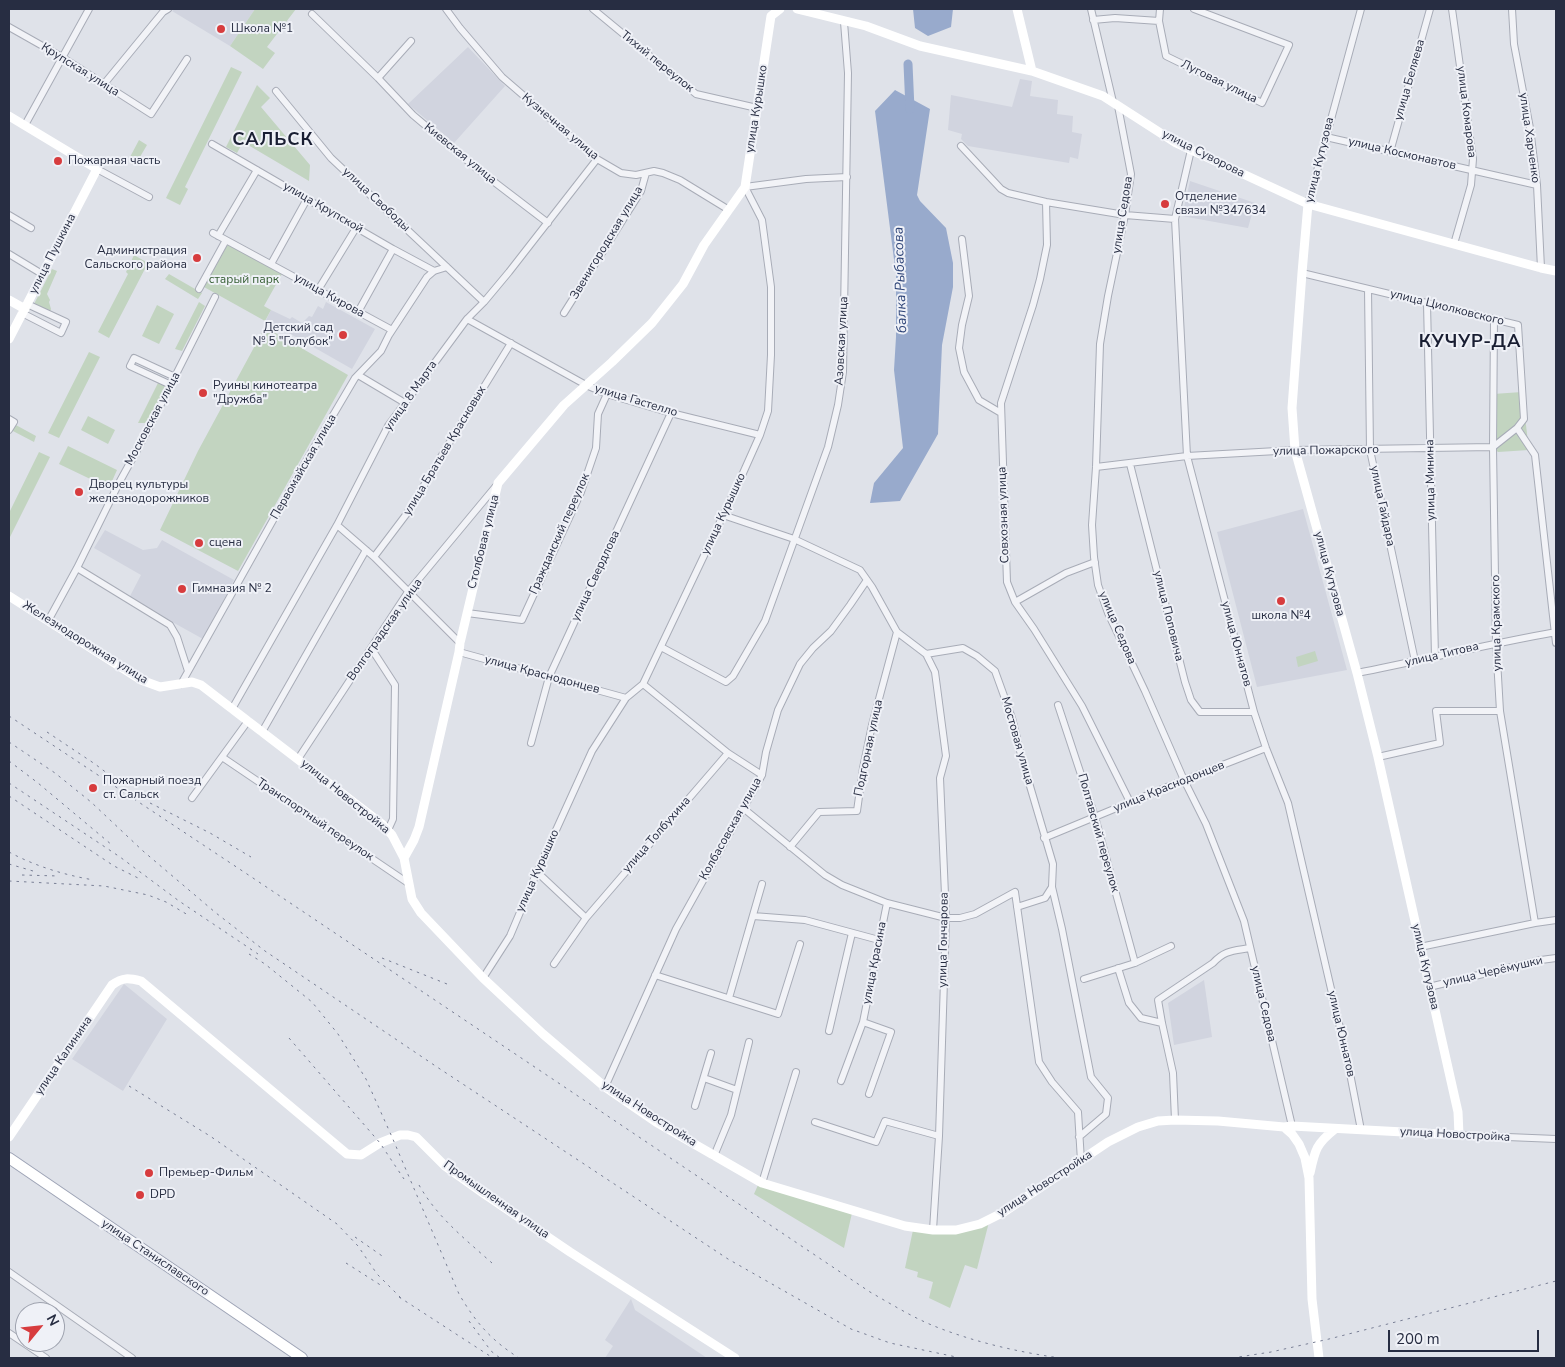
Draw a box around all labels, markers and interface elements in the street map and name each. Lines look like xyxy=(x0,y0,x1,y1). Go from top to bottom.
place label: Школа №1 xyxy=(231,22,293,36)
marker: Школа №1 xyxy=(215,23,227,35)
street label: Тихий переулок xyxy=(618,28,696,96)
street label: улица Беляева xyxy=(1392,38,1428,122)
street label: Крупская улица xyxy=(38,40,122,100)
street label: Луговая улица xyxy=(1178,57,1260,107)
street label: улица Курышко xyxy=(743,64,771,154)
street label: улица Комарова xyxy=(1453,65,1479,159)
street label: Кузнечная улица xyxy=(518,91,602,163)
street label: улица Харченко xyxy=(1516,92,1542,184)
street label: улица Кутузова xyxy=(1302,116,1338,204)
street label: Киевская улица xyxy=(421,120,499,188)
street label: улица Суворова xyxy=(1159,127,1247,181)
district label: САЛЬСК xyxy=(232,130,314,152)
street label: улица Космонавтов xyxy=(1347,135,1457,173)
place label: Пожарная часть xyxy=(68,154,160,168)
marker: Пожарная часть xyxy=(52,155,64,167)
street label: улица Свободы xyxy=(339,165,413,235)
street label: улица Седова xyxy=(1110,175,1136,255)
street label: улица Крупской xyxy=(280,179,366,237)
street label: Звенигородская улица xyxy=(568,184,646,302)
place label: Отделение связи №347634 xyxy=(1175,190,1266,218)
marker: Отделение связи №347634 xyxy=(1159,198,1171,210)
street label: улица Пушкина xyxy=(27,211,79,297)
water label: балка Рыбасова xyxy=(891,227,911,333)
place label: Администрация Сальского района xyxy=(84,244,187,272)
marker: Администрация Сальского района xyxy=(191,252,203,264)
street label: улица Кирова xyxy=(291,271,367,321)
park label: старый парк xyxy=(209,273,279,287)
street label: улица Циолковского xyxy=(1388,287,1506,329)
street label: Азовская улица xyxy=(832,296,852,386)
place label: Детский сад № 5 "Голубок" xyxy=(252,321,333,349)
marker: Детский сад № 5 "Голубок" xyxy=(337,329,349,341)
district label: КУЧУР-ДА xyxy=(1418,332,1522,354)
street label: улица 8 Марта xyxy=(381,358,441,434)
street label: Московская улица xyxy=(122,370,184,468)
place label: Руины кинотеатра "Дружба" xyxy=(213,379,317,407)
street label: улица Гастелло xyxy=(593,382,679,420)
street label: улица Братьев Красновых xyxy=(401,384,489,518)
marker: Руины кинотеатра "Дружба" xyxy=(197,387,209,399)
street label: Первомайская улица xyxy=(268,412,340,522)
street label: улица Минина xyxy=(1423,439,1439,521)
street label: улица Пожарского xyxy=(1273,443,1379,459)
street label: улица Гайдара xyxy=(1366,464,1398,548)
street label: Совхозная улица xyxy=(995,466,1013,564)
street label: Гражданский переулок xyxy=(527,471,593,597)
street label: улица Курышко xyxy=(699,471,749,557)
place label: Дворец культуры железнодорожников xyxy=(89,478,209,506)
marker: Дворец культуры железнодорожников xyxy=(73,486,85,498)
street label: Столбовая улица xyxy=(465,493,503,591)
street label: улица Свердлова xyxy=(569,528,623,624)
street label: улица Кутузова xyxy=(1311,530,1347,618)
place label: сцена xyxy=(209,536,242,550)
marker: сцена xyxy=(193,537,205,549)
street label: улица Поповича xyxy=(1150,569,1186,663)
street label: улица Крамского xyxy=(1489,575,1505,671)
street label: Волгоградская улица xyxy=(344,576,426,684)
place label: Гимназия № 2 xyxy=(192,582,272,596)
marker: Гимназия № 2 xyxy=(176,583,188,595)
street label: улица Седова xyxy=(1095,589,1139,667)
marker: школа №4 xyxy=(1275,595,1287,607)
street label: Железнодорожная улица xyxy=(20,598,150,688)
street label: улица Юннатов xyxy=(1218,600,1254,688)
place label: школа №4 xyxy=(1251,609,1311,623)
street label: улица Титова xyxy=(1404,640,1480,670)
street label: улица Краснодонцев xyxy=(483,653,601,697)
street label: Мостовая улица xyxy=(998,695,1036,787)
street label: Подгорная улица xyxy=(852,698,886,798)
street label: улица Новостройка xyxy=(298,757,392,837)
street label: улица Краснодонцев xyxy=(1111,758,1227,816)
street label: Полтавский переулок xyxy=(1074,772,1122,894)
place label: Пожарный поезд ст. Сальск xyxy=(103,774,201,802)
street label: Колбасовская улица xyxy=(697,775,765,883)
street label: Транспортный переулок xyxy=(254,776,376,864)
marker: Пожарный поезд ст. Сальск xyxy=(87,782,99,794)
street label: улица Толбухина xyxy=(620,794,694,876)
street label: улица Курышко xyxy=(513,828,563,914)
street label: улица Гончарова xyxy=(936,892,952,988)
street label: улица Красина xyxy=(860,920,890,1006)
street label: улица Кутузова xyxy=(1408,923,1442,1011)
street label: улица Черёмушки xyxy=(1442,954,1544,990)
street label: улица Седова xyxy=(1247,964,1279,1044)
street label: улица Юннатов xyxy=(1324,990,1358,1078)
street label: улица Калинина xyxy=(32,1014,96,1098)
street label: улица Новостройка xyxy=(599,1078,699,1150)
street label: улица Новостройка xyxy=(1399,1125,1511,1145)
street label: улица Новостройка xyxy=(995,1148,1095,1220)
street label: Промышленная улица xyxy=(440,1158,552,1242)
place label: Премьер-Фильм xyxy=(159,1166,253,1180)
marker: Премьер-Фильм xyxy=(143,1167,155,1179)
place label: DPD xyxy=(150,1188,175,1202)
marker: DPD xyxy=(134,1189,146,1201)
street label: улица Станиславского xyxy=(98,1217,212,1299)
north arrow xyxy=(15,1302,65,1352)
text: N xyxy=(42,1311,64,1329)
scale bar xyxy=(1390,1320,1541,1352)
text: 200 m xyxy=(1396,1329,1440,1349)

